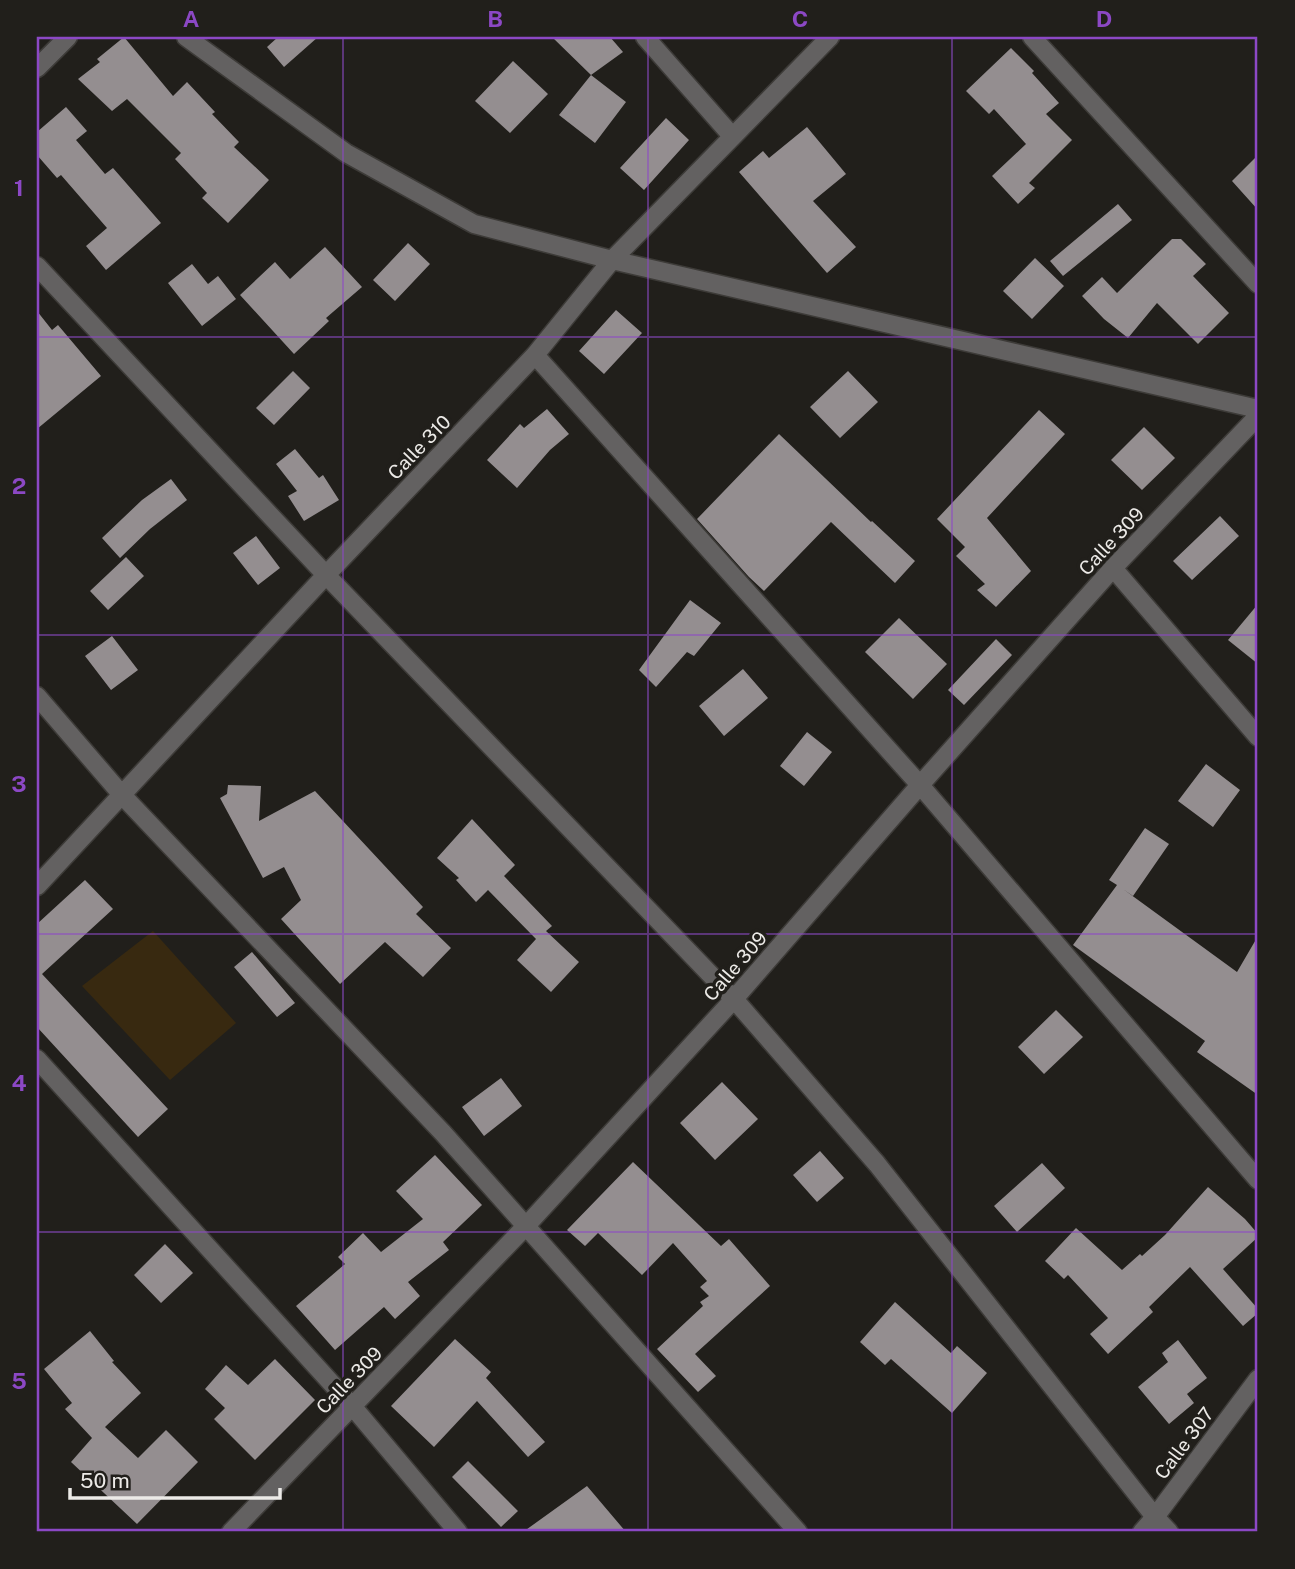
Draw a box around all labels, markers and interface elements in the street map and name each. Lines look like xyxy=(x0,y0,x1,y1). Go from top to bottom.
text: A xyxy=(183,5,200,32)
text: B xyxy=(487,5,503,32)
text: C xyxy=(792,5,808,32)
text: D xyxy=(1096,5,1112,32)
text: 1 xyxy=(14,174,24,201)
street label: Calle 310 xyxy=(383,410,455,484)
text: 2 xyxy=(12,472,26,499)
street label: Calle 309 xyxy=(1074,503,1148,579)
text: 3 xyxy=(11,770,27,797)
street label: Calle 309 xyxy=(699,927,771,1005)
text: 4 xyxy=(11,1069,27,1096)
street label: Calle 309 xyxy=(312,1342,386,1418)
text: 5 xyxy=(11,1367,27,1394)
street label: Calle 307 xyxy=(1150,1403,1218,1483)
scale bar xyxy=(70,1457,280,1501)
text: 50 m xyxy=(80,1468,130,1493)

